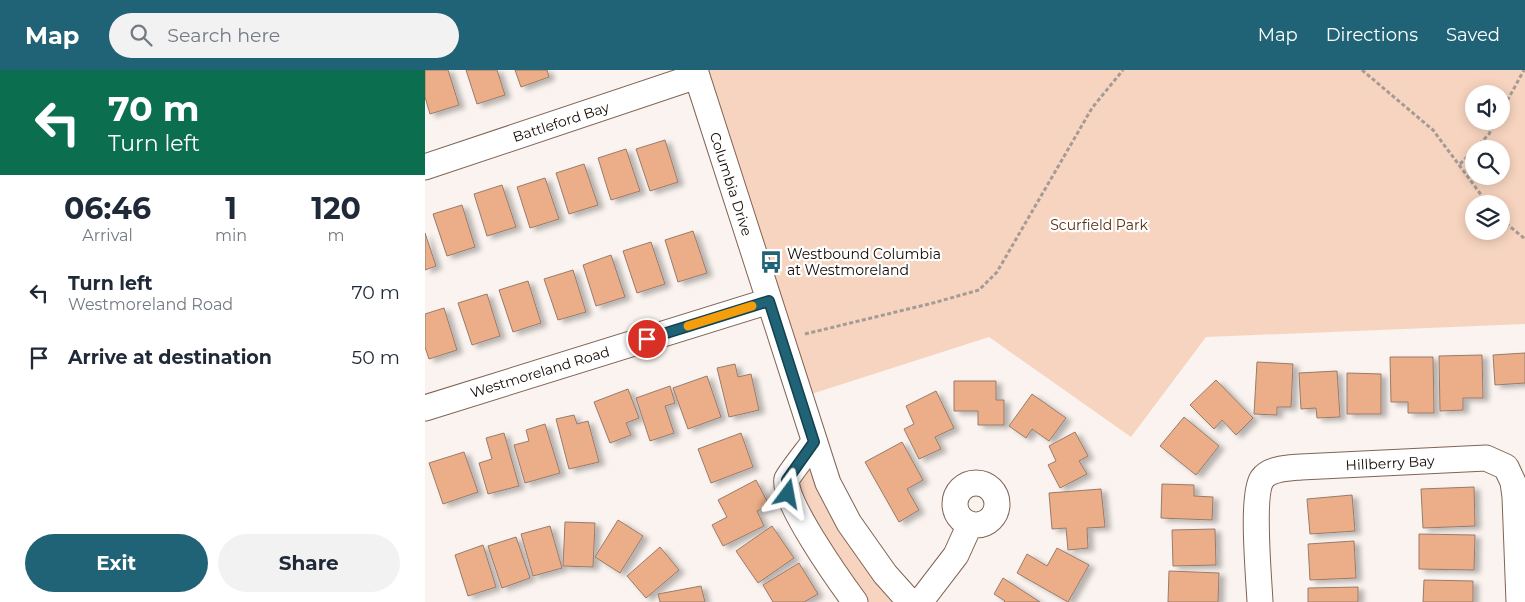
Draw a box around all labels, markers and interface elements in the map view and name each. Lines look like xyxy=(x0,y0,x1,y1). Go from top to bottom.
search box xyxy=(109,13,459,58)
text: Map xyxy=(25,21,79,50)
icon: search xyxy=(127,21,155,49)
text: Search here xyxy=(167,24,280,47)
text: Map xyxy=(1258,24,1298,46)
text: Directions xyxy=(1326,24,1418,46)
text: Saved xyxy=(1446,24,1500,46)
map controls xyxy=(1465,85,1510,240)
button: sound xyxy=(1465,85,1510,130)
text: 70 m xyxy=(108,87,199,130)
icon: left xyxy=(25,90,90,155)
street label: Battleford Bay xyxy=(511,98,612,146)
text: Turn left xyxy=(108,130,200,157)
street label: Columbia Drive xyxy=(706,130,756,238)
button: search xyxy=(1465,140,1510,185)
text: 06:46 xyxy=(64,190,151,227)
text: 1 xyxy=(225,190,237,227)
text: 120 xyxy=(311,190,361,227)
button: layers xyxy=(1465,195,1510,240)
park label: Scurfield Park xyxy=(1050,216,1148,234)
text: Arrival xyxy=(82,226,133,245)
text: min xyxy=(215,226,247,245)
text: m xyxy=(328,226,345,245)
place label: Westbound Columbia at Westmoreland xyxy=(787,245,941,279)
bus stop icon: Westbound Columbia at Westmoreland xyxy=(758,249,784,275)
text: Turn left xyxy=(68,272,153,295)
icon: left xyxy=(25,279,53,307)
text: 70 m xyxy=(351,281,400,304)
text: Westmoreland Road xyxy=(68,295,233,314)
pin xyxy=(626,318,668,360)
icon: arrive xyxy=(633,325,661,353)
street label: Westmoreland Road xyxy=(468,342,612,402)
icon: arrive xyxy=(25,344,53,372)
text: Arrive at destination xyxy=(68,346,272,369)
text: 50 m xyxy=(352,346,400,369)
street label: Hillberry Bay xyxy=(1345,452,1435,474)
position arrow xyxy=(761,467,813,519)
button: Exit xyxy=(25,534,208,592)
button: Share xyxy=(218,534,400,592)

